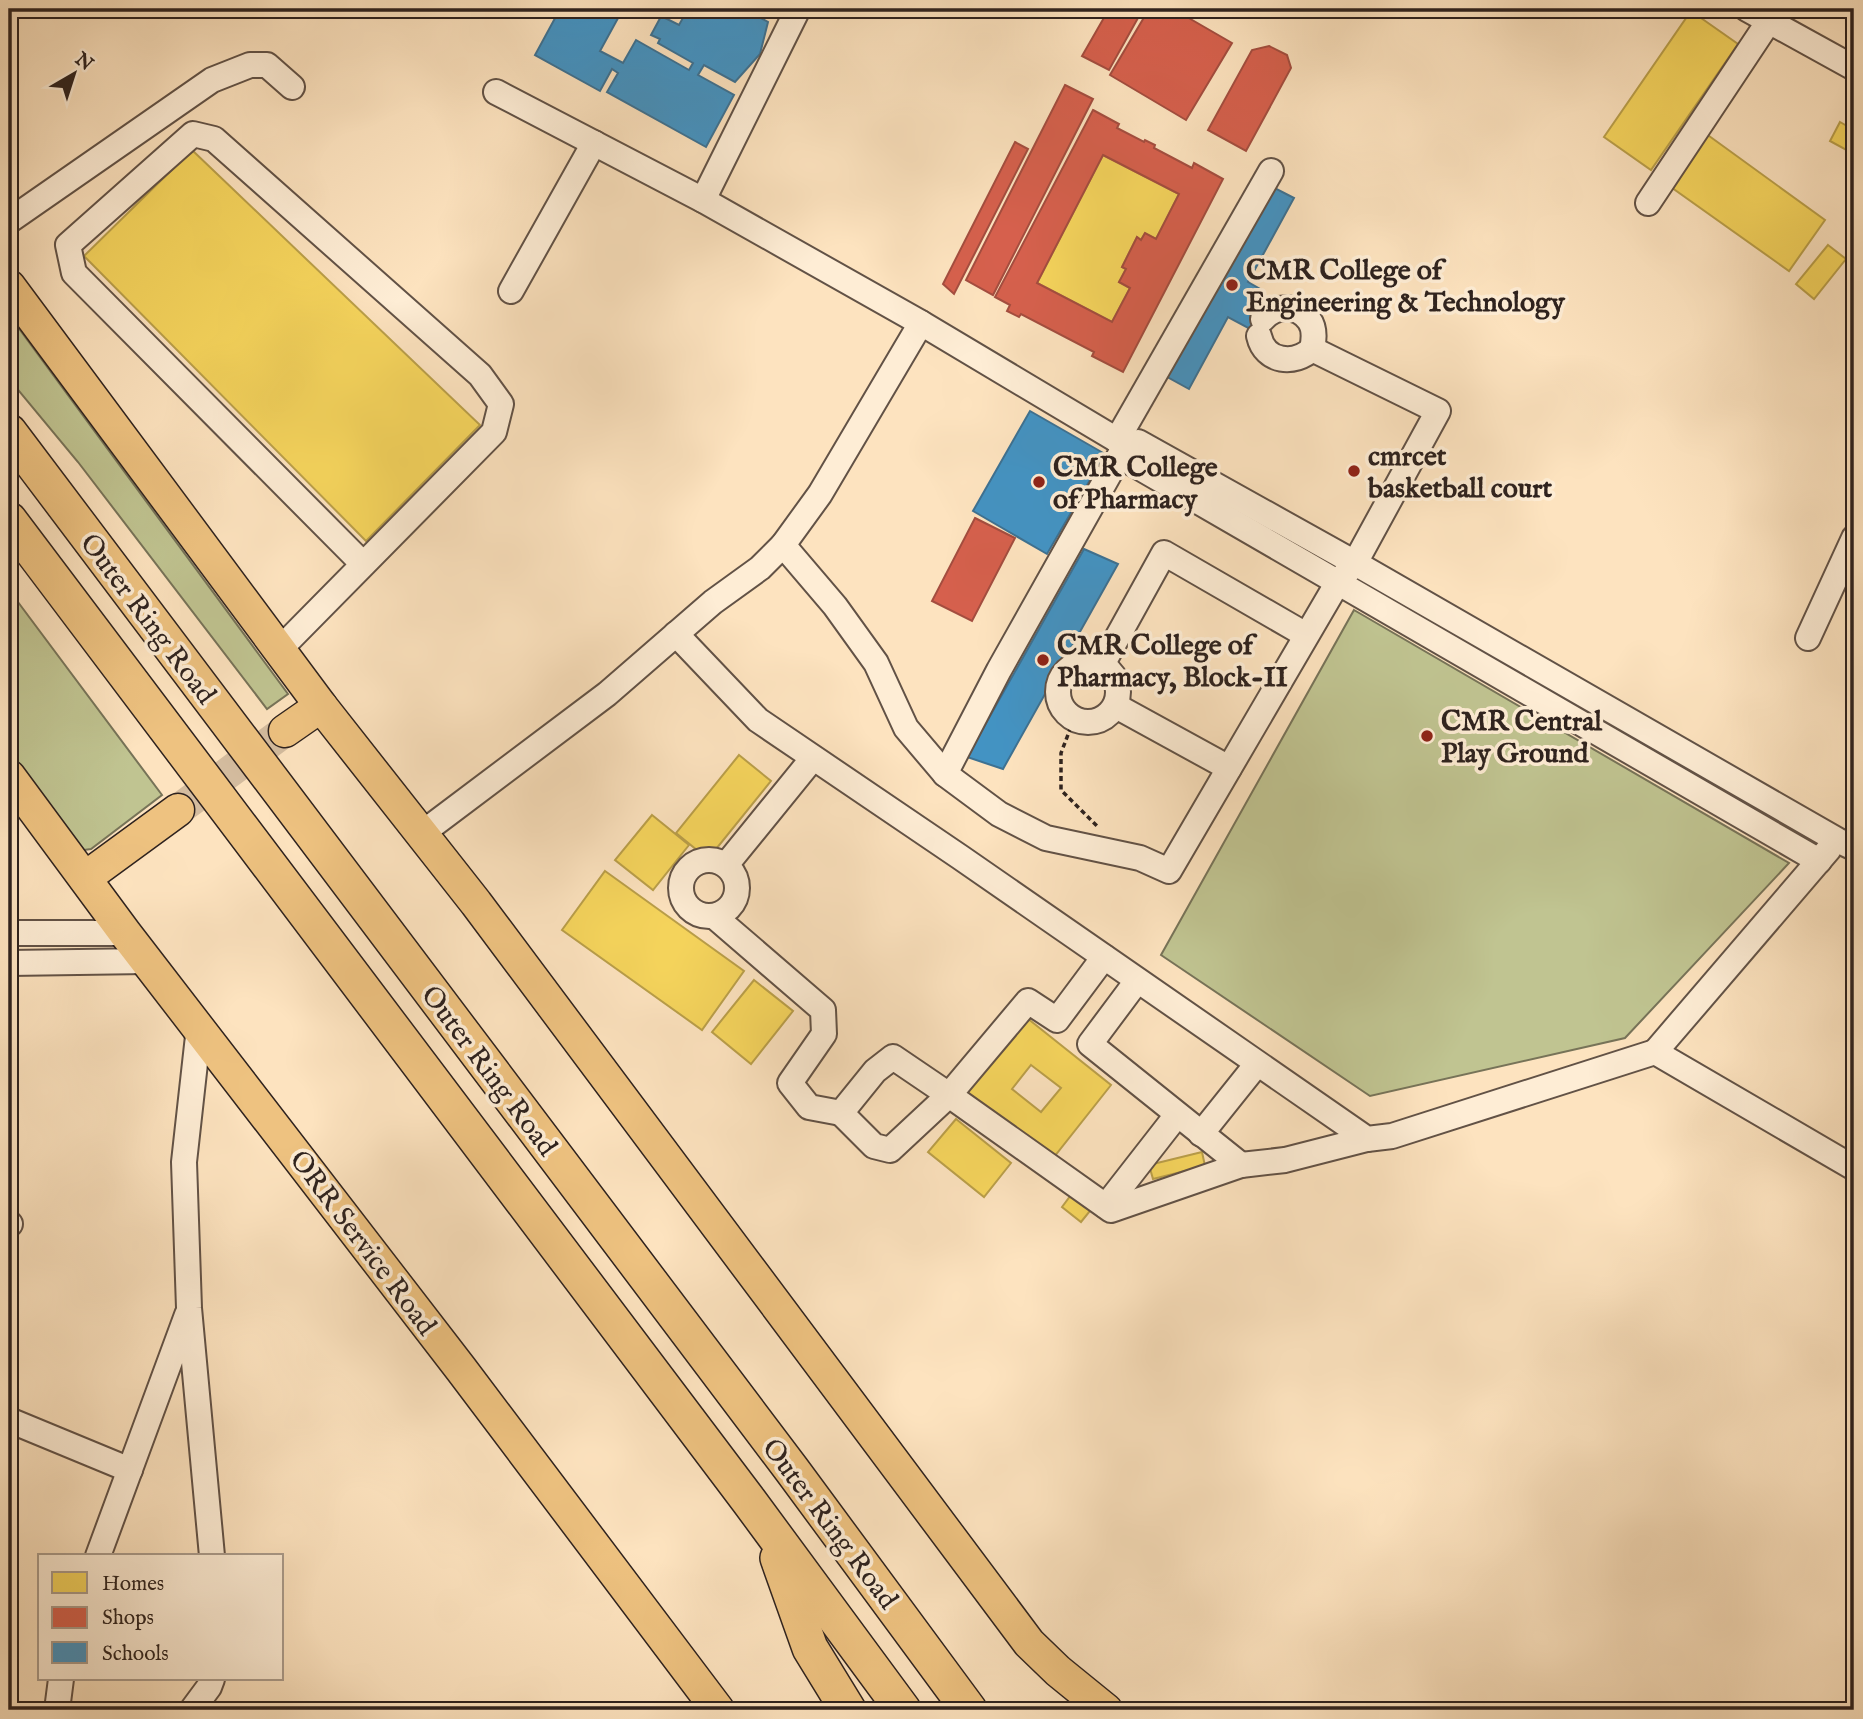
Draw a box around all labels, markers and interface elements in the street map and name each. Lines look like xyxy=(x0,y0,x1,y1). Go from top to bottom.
north arrow xyxy=(38,38,108,108)
text: N xyxy=(69,47,98,77)
place label: CMR College of Engineering & Technology xyxy=(1246,254,1566,321)
marker: CMR College of Engineering & Technology xyxy=(1224,277,1240,293)
place label: cmrcet basketball court xyxy=(1367,440,1552,507)
place label: CMR College of Pharmacy xyxy=(1053,451,1218,518)
marker: cmrcet basketball court xyxy=(1346,463,1362,479)
marker: CMR College of Pharmacy xyxy=(1031,474,1047,490)
street label: Outer Ring Road xyxy=(71,527,223,712)
place label: CMR College of Pharmacy, Block-II xyxy=(1057,629,1288,696)
marker: CMR College of Pharmacy, Block-II xyxy=(1035,652,1051,668)
place label: CMR Central Play Ground xyxy=(1441,705,1603,772)
marker: CMR Central Play Ground xyxy=(1419,728,1435,744)
street label: Outer Ring Road xyxy=(412,979,564,1164)
street label: ORR Service Road xyxy=(281,1144,443,1343)
street label: Outer Ring Road xyxy=(753,1432,905,1617)
legend xyxy=(38,1554,284,1680)
text: Homes xyxy=(102,1571,164,1598)
text: Shops xyxy=(102,1605,154,1632)
text: Schools xyxy=(102,1641,169,1668)

